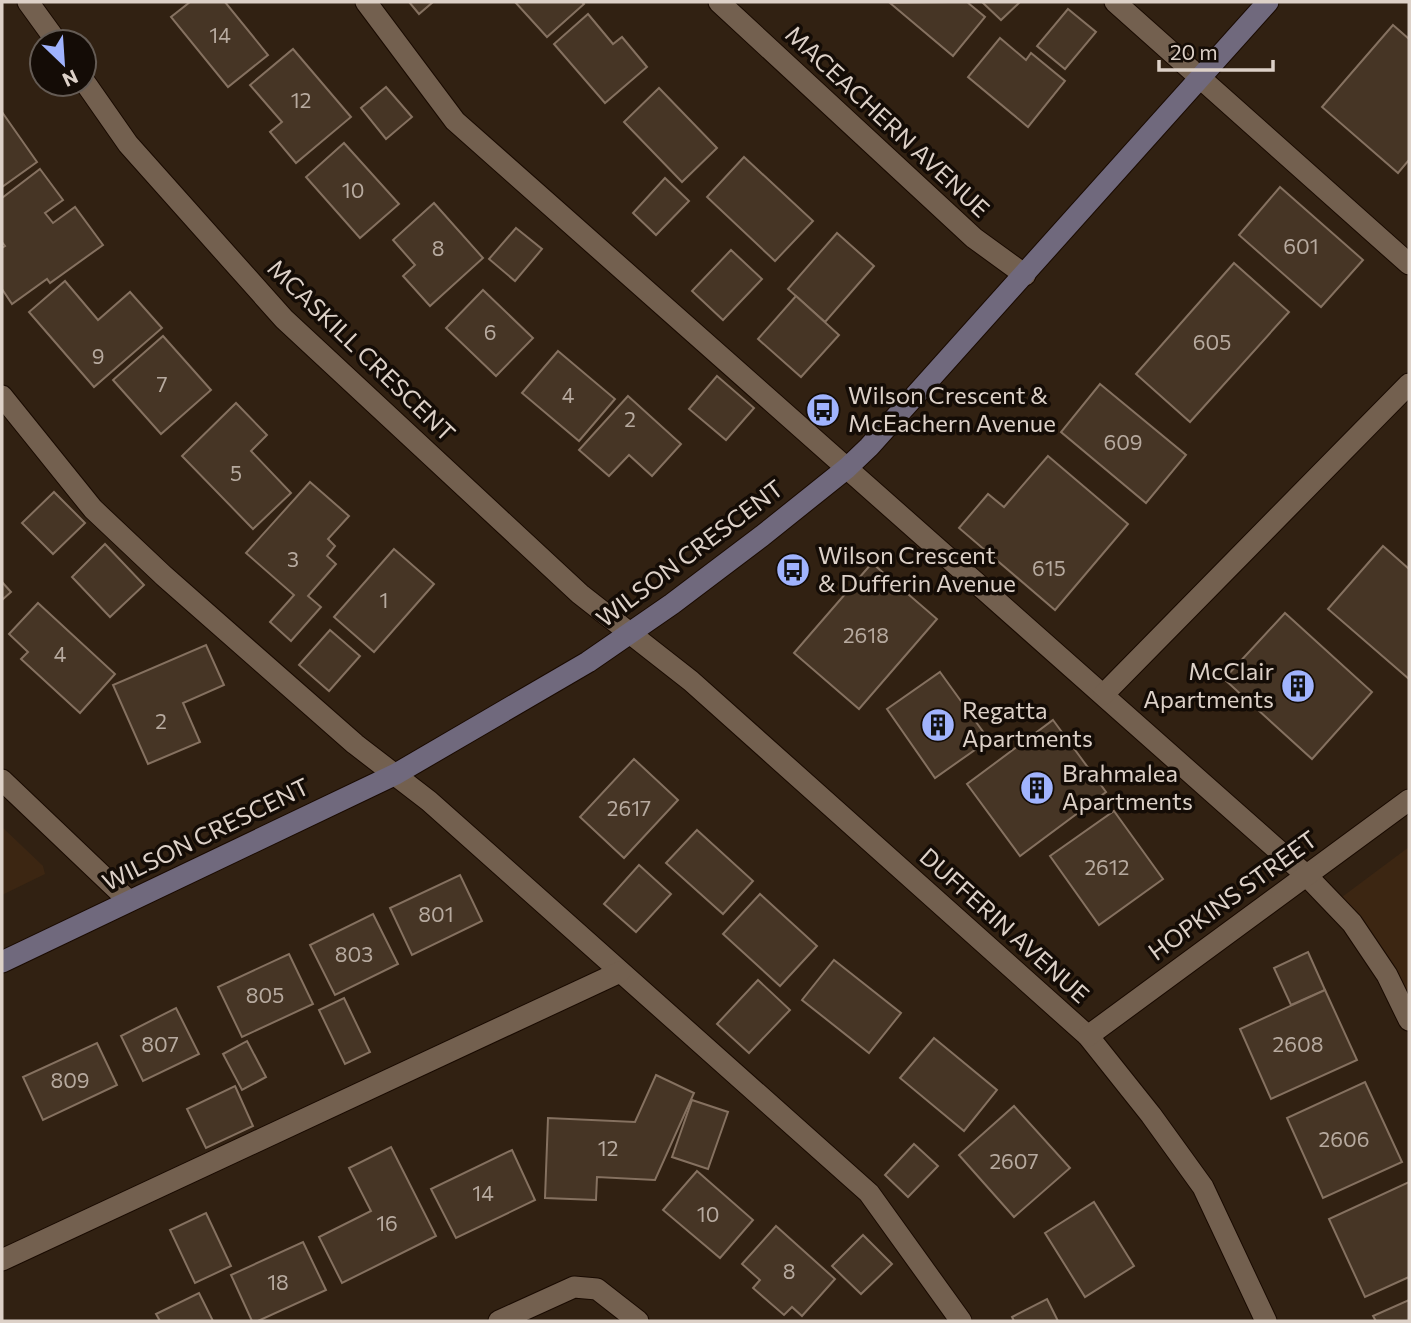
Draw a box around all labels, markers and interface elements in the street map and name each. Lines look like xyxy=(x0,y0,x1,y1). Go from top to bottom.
street label: MACEACHERN AVENUE xyxy=(780,19,996,223)
house number: 14 xyxy=(209,22,231,47)
north arrow xyxy=(28,28,98,98)
scale bar xyxy=(1159,28,1273,72)
text: 20 m xyxy=(1170,39,1218,64)
text: N xyxy=(59,65,82,92)
house number: 12 xyxy=(291,87,311,112)
house number: 10 xyxy=(342,177,364,202)
house number: 601 xyxy=(1283,233,1319,258)
house number: 8 xyxy=(432,235,444,260)
street label: MCASKILL CRESCENT xyxy=(262,253,462,447)
house number: 6 xyxy=(484,319,496,344)
house number: 605 xyxy=(1193,329,1231,354)
house number: 9 xyxy=(92,343,104,368)
house number: 7 xyxy=(156,371,168,396)
place label: Wilson Crescent & McEachern Avenue xyxy=(848,380,1056,437)
house number: 4 xyxy=(562,382,575,407)
bus stop icon: Wilson Crescent & McEachern Avenue xyxy=(804,391,842,429)
house number: 2 xyxy=(624,406,636,431)
house number: 609 xyxy=(1103,429,1143,454)
house number: 5 xyxy=(230,460,242,485)
street label: WILSON CRESCENT xyxy=(590,473,788,632)
place label: Wilson Crescent & Dufferin Avenue xyxy=(818,540,1016,597)
house number: 3 xyxy=(287,546,299,571)
bus stop icon: Wilson Crescent & Dufferin Avenue xyxy=(774,551,812,589)
house number: 615 xyxy=(1032,555,1066,580)
house number: 1 xyxy=(380,587,388,612)
house number: 2618 xyxy=(843,622,889,647)
house number: 4 xyxy=(54,641,67,666)
place label: McClair Apartments xyxy=(1143,656,1274,713)
building icon: McClair Apartments xyxy=(1279,667,1317,705)
place label: Regatta Apartments xyxy=(962,695,1093,752)
building icon: Regatta Apartments xyxy=(919,706,957,744)
house number: 2 xyxy=(155,708,167,733)
place label: Brahmalea Apartments xyxy=(1062,758,1193,815)
building icon: Brahmalea Apartments xyxy=(1018,769,1056,807)
street label: WILSON CRESCENT xyxy=(97,771,313,896)
house number: 2617 xyxy=(607,795,651,820)
street label: HOPKINS STREET xyxy=(1142,824,1322,966)
street label: DUFFERIN AVENUE xyxy=(914,841,1096,1009)
house number: 2612 xyxy=(1085,854,1129,879)
house number: 801 xyxy=(418,901,454,926)
house number: 803 xyxy=(335,941,373,966)
house number: 805 xyxy=(246,982,284,1007)
house number: 807 xyxy=(141,1031,179,1056)
house number: 2608 xyxy=(1273,1031,1323,1056)
house number: 809 xyxy=(50,1067,90,1092)
house number: 2606 xyxy=(1319,1126,1369,1151)
house number: 12 xyxy=(598,1135,618,1160)
house number: 2607 xyxy=(989,1148,1039,1173)
house number: 14 xyxy=(472,1180,494,1205)
house number: 10 xyxy=(697,1201,719,1226)
house number: 16 xyxy=(376,1210,398,1235)
house number: 8 xyxy=(783,1258,795,1283)
house number: 18 xyxy=(267,1269,289,1294)

